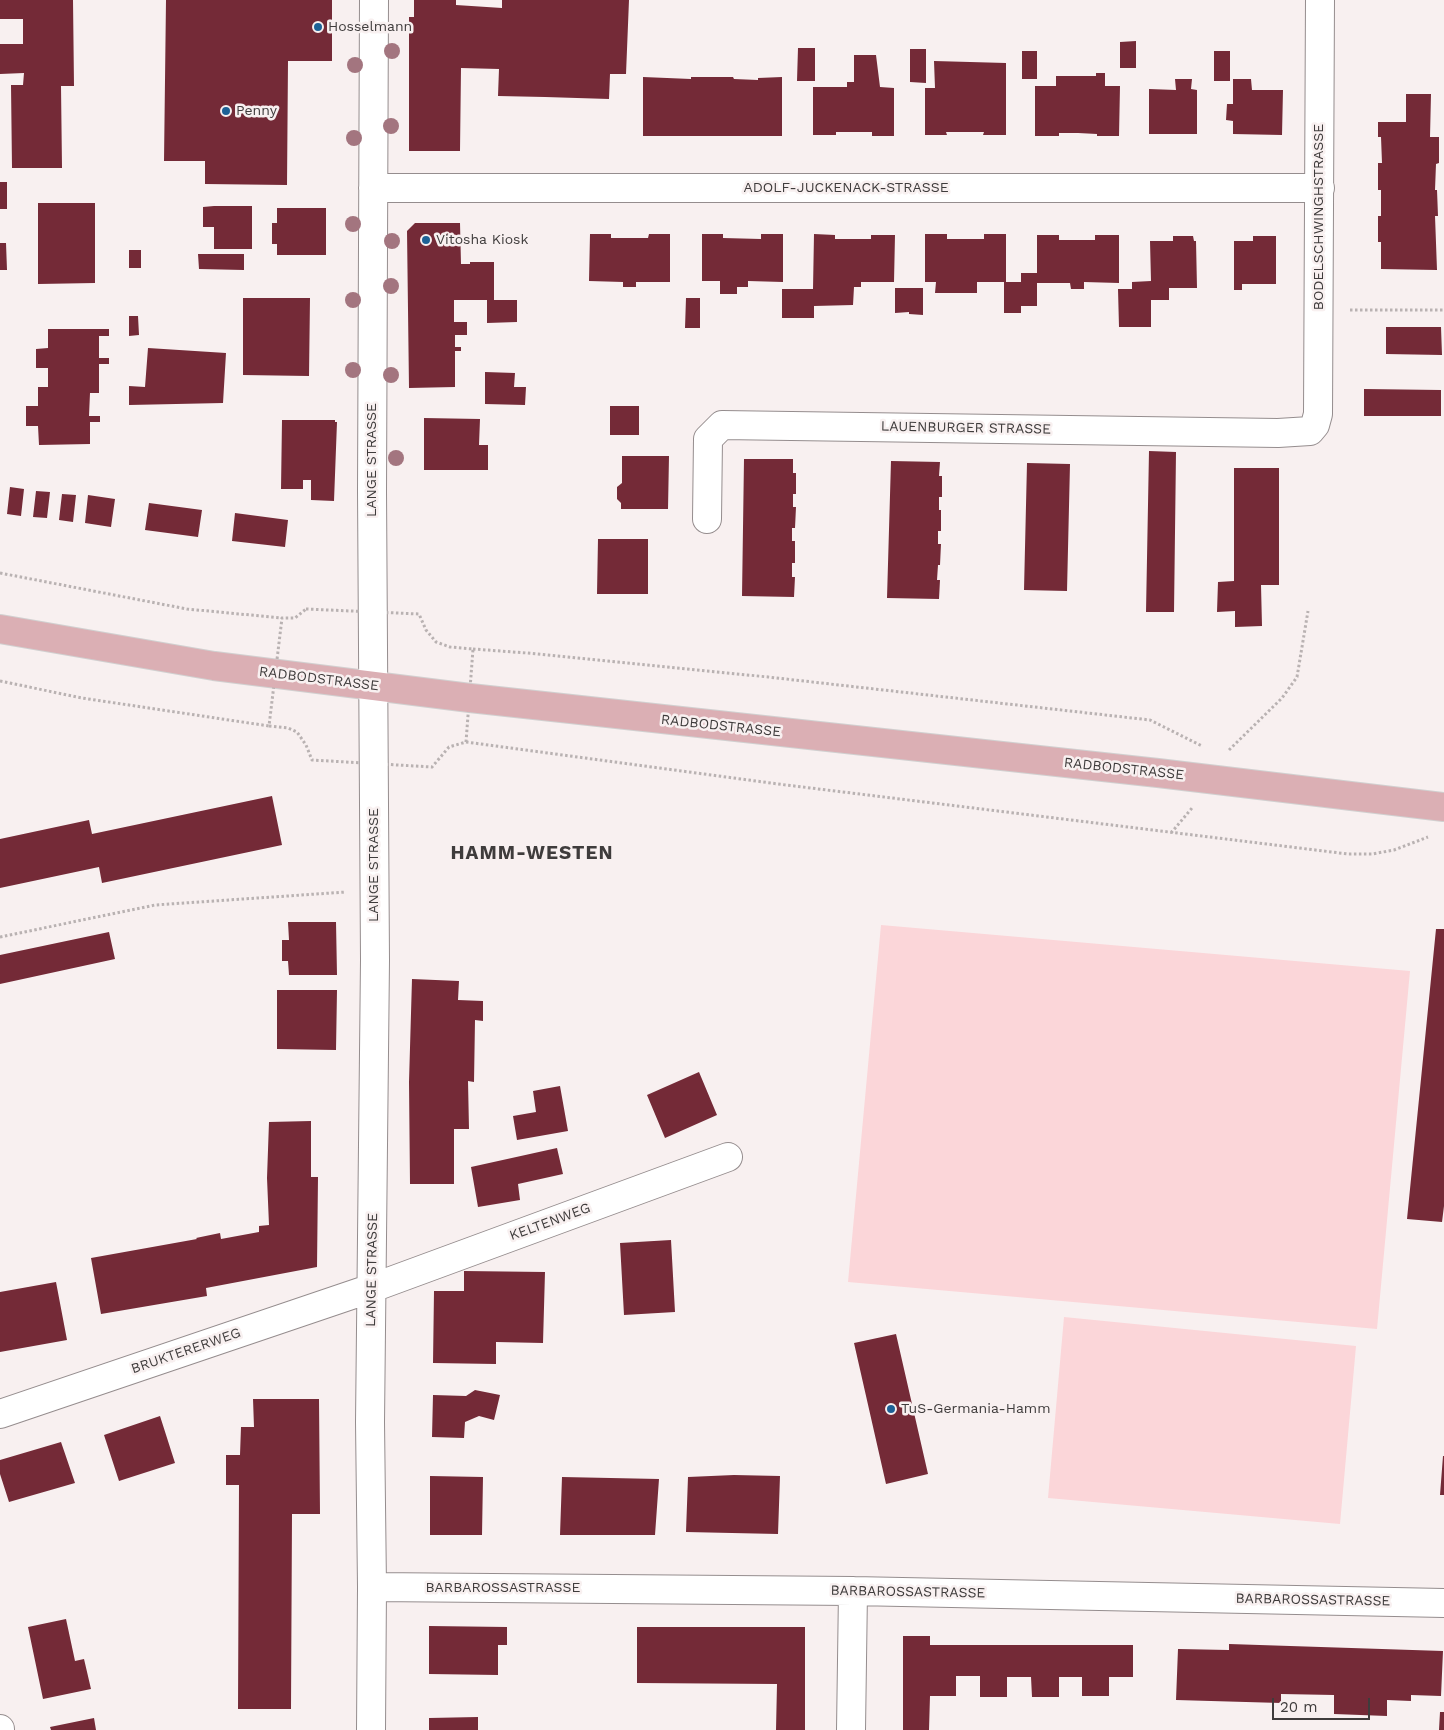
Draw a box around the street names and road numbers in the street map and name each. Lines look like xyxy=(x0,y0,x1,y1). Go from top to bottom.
street label: BODELSCHWINGHSTRASSE xyxy=(1311,124,1327,310)
street label: ADOLF-JUCKENACK-STRASSE xyxy=(743,180,949,196)
street label: LANGE STRASSE xyxy=(364,403,380,517)
street label: LAUENBURGER STRASSE xyxy=(881,418,1051,438)
street label: RADBODSTRASSE xyxy=(258,663,380,695)
street label: RADBODSTRASSE xyxy=(660,711,782,741)
street label: RADBODSTRASSE xyxy=(1063,754,1185,784)
street label: LANGE STRASSE xyxy=(366,808,382,922)
street label: KELTENWEG xyxy=(507,1200,593,1244)
street label: LANGE STRASSE xyxy=(363,1213,381,1327)
street label: BRUKTERERWEG xyxy=(129,1324,243,1378)
street label: BARBAROSSASTRASSE xyxy=(426,1580,580,1596)
street label: BARBAROSSASTRASSE xyxy=(830,1582,986,1602)
street label: BARBAROSSASTRASSE xyxy=(1235,1590,1391,1610)

